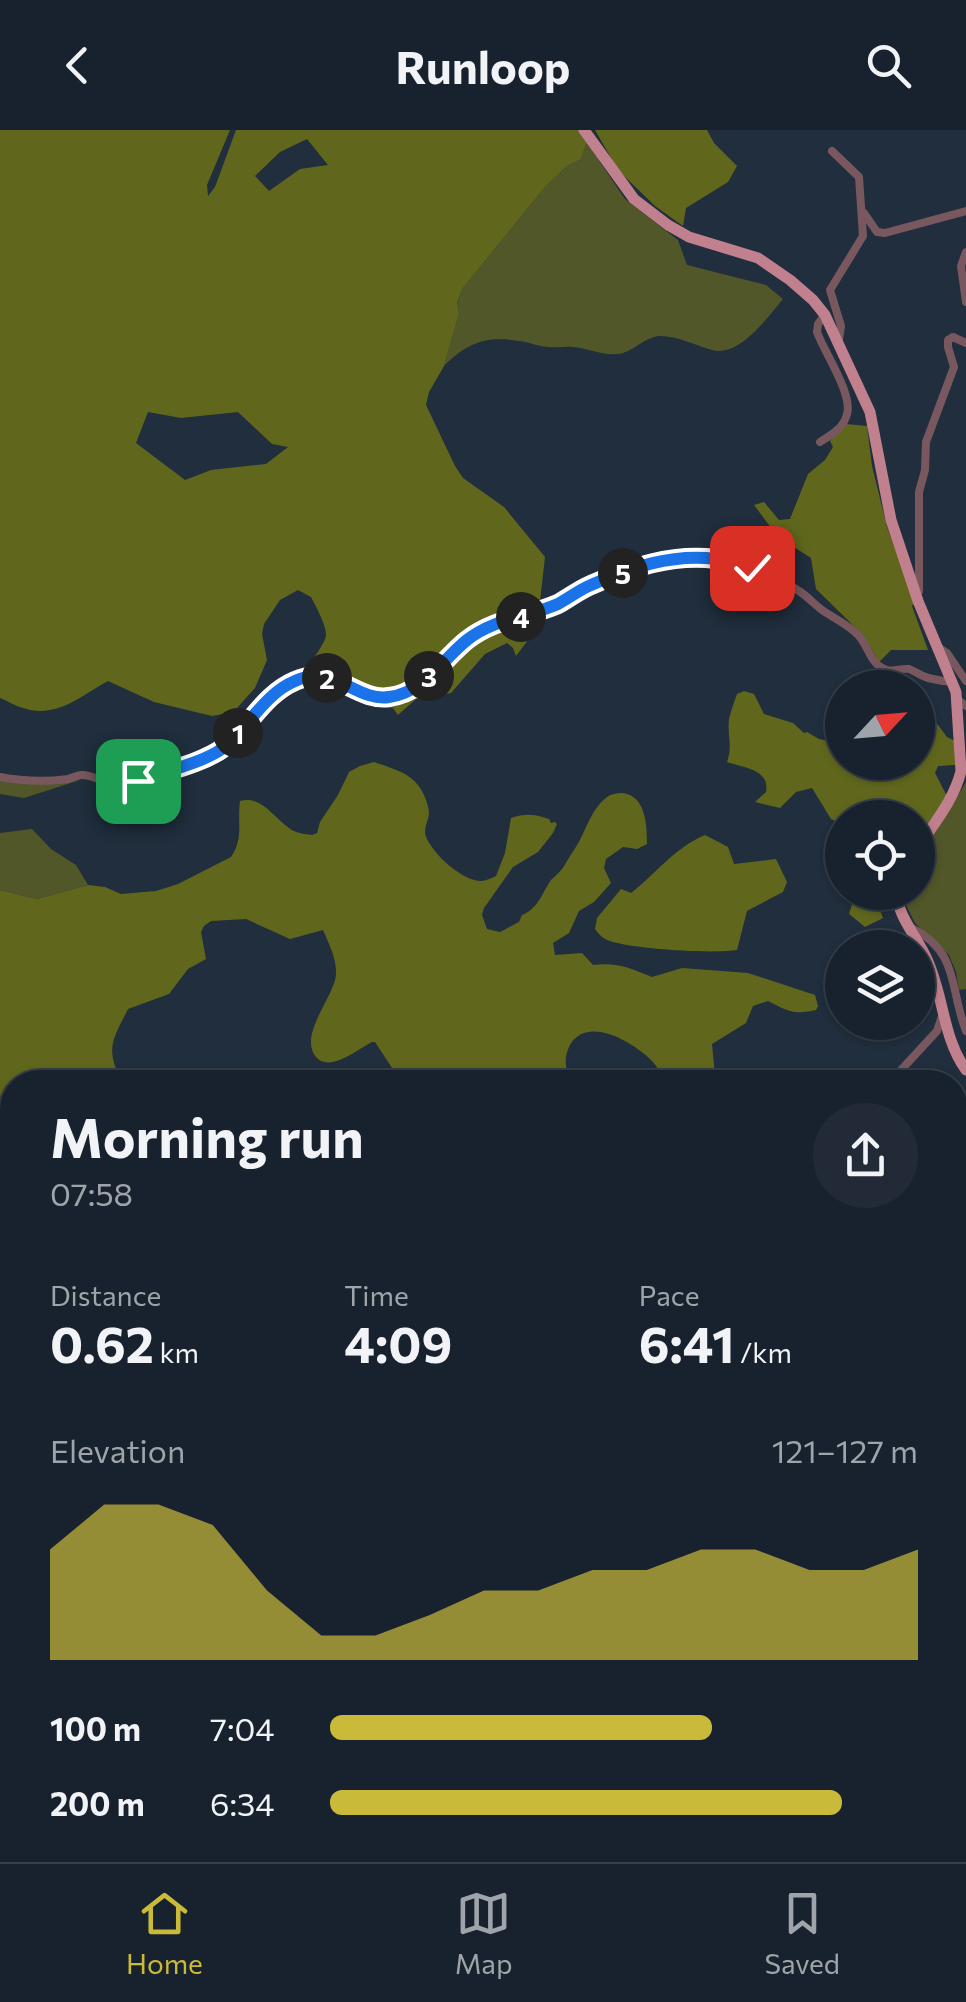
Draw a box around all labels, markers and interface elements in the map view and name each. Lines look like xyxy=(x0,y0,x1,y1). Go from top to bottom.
icon: back xyxy=(50,38,105,93)
text: Runloop xyxy=(396,38,570,93)
icon: search xyxy=(861,38,916,93)
pin xyxy=(710,526,795,611)
icon: check xyxy=(725,541,780,596)
pin: 5 xyxy=(598,548,648,598)
text: 5 xyxy=(615,556,631,590)
pin: 4 xyxy=(496,592,546,642)
text: 4 xyxy=(512,600,530,634)
pin: 3 xyxy=(404,651,454,701)
pin: 2 xyxy=(302,653,352,703)
text: 3 xyxy=(421,659,437,693)
text: 2 xyxy=(319,661,335,695)
north arrow xyxy=(825,670,935,780)
map controls xyxy=(825,670,935,1040)
pin: 1 xyxy=(213,708,263,758)
text: 1 xyxy=(232,716,244,750)
pin xyxy=(96,739,181,824)
icon: arrive xyxy=(111,754,166,809)
button: locate xyxy=(825,800,935,910)
button: layers xyxy=(825,930,935,1040)
text: Morning run xyxy=(50,1102,364,1169)
button: share xyxy=(813,1103,918,1208)
text: 07:58 xyxy=(50,1173,133,1213)
text: Distance xyxy=(50,1278,161,1312)
text: Time xyxy=(344,1278,409,1312)
text: Pace xyxy=(639,1278,700,1312)
text: 0.62 xyxy=(50,1312,154,1373)
text: 4:09 xyxy=(344,1312,452,1373)
text: 6:41 xyxy=(639,1312,735,1373)
text: km xyxy=(154,1335,199,1369)
text: /km xyxy=(735,1335,792,1369)
text: Elevation xyxy=(50,1430,185,1470)
text: 121–127 m xyxy=(772,1430,918,1470)
text: 100 m xyxy=(50,1708,141,1748)
text: 7:04 xyxy=(210,1708,275,1748)
text: 200 m xyxy=(50,1783,145,1823)
text: 6:34 xyxy=(210,1783,274,1823)
tab: Home xyxy=(126,1886,203,1980)
tab: Map xyxy=(455,1886,513,1980)
tab: Saved xyxy=(764,1886,840,1980)

